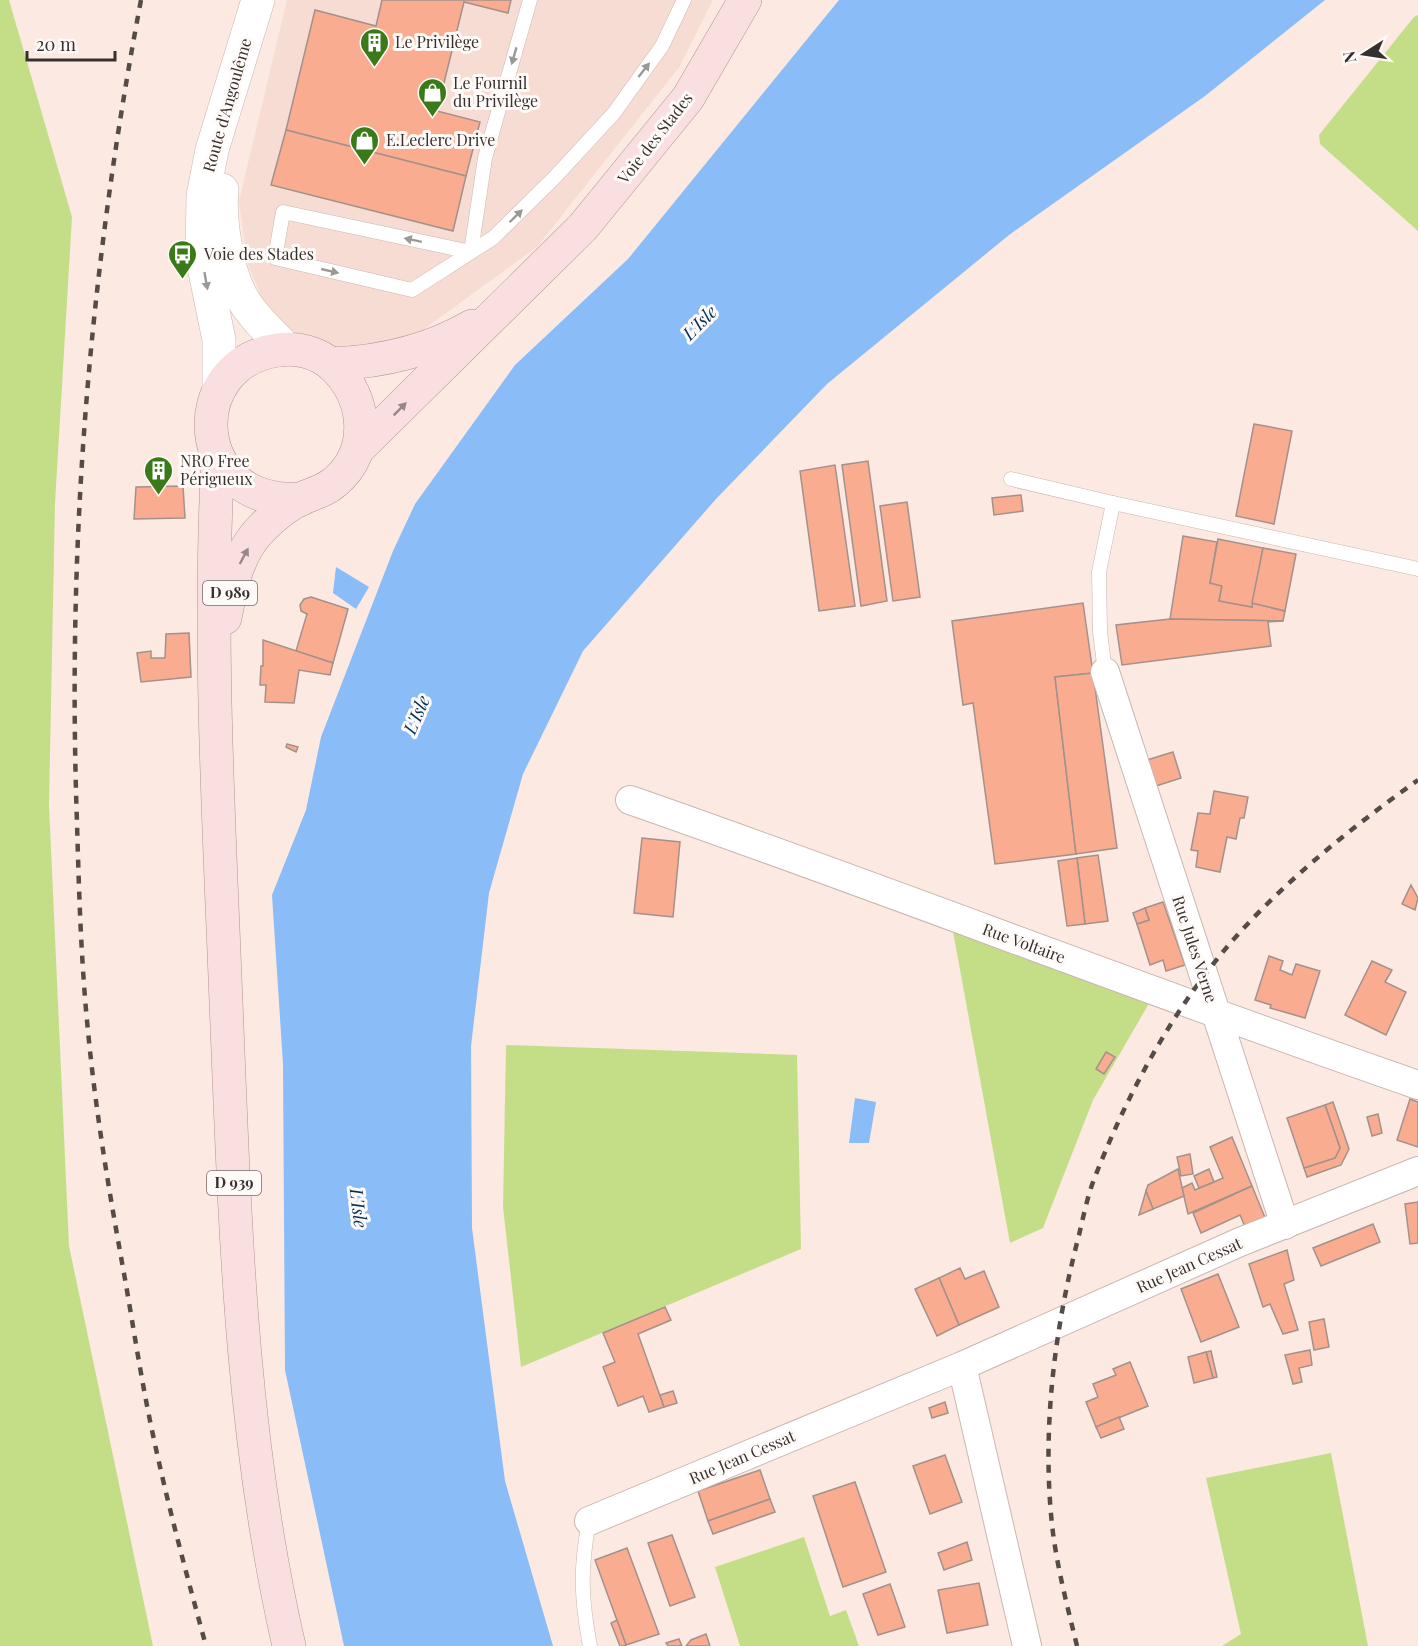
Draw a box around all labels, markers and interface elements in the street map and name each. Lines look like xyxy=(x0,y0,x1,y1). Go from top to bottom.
scale bar xyxy=(27,24,116,62)
north arrow xyxy=(1334,24,1394,84)
building icon: Le Privilège xyxy=(358,26,390,68)
place label: Le Privilège xyxy=(395,31,479,52)
text: 20 m xyxy=(36,32,76,56)
street label: Route d'Angoulême xyxy=(197,35,256,174)
one-way arrow xyxy=(509,47,518,65)
text: N xyxy=(1337,49,1360,65)
one-way arrow xyxy=(638,62,651,78)
place label: Le Fournil du Privilège xyxy=(453,72,538,111)
shop icon: Le Fournil du Privilège xyxy=(416,76,448,118)
street label: Voie des Stades xyxy=(612,88,697,188)
shop icon: E.Leclerc Drive xyxy=(349,124,381,166)
place label: E.Leclerc Drive xyxy=(386,129,495,150)
one-way arrow xyxy=(508,209,522,223)
one-way arrow xyxy=(404,235,423,244)
bus stop icon: Voie des Stades xyxy=(167,238,199,280)
place label: Voie des Stades xyxy=(203,243,314,264)
one-way arrow xyxy=(321,266,340,276)
one-way arrow xyxy=(202,272,211,291)
water label: L'Isle xyxy=(676,300,722,345)
one-way arrow xyxy=(392,402,406,416)
place label: NRO Free Périgueux xyxy=(180,450,253,489)
building icon: NRO Free Périgueux xyxy=(143,454,175,496)
one-way arrow xyxy=(239,547,248,564)
road number: D 989 xyxy=(203,581,257,605)
water label: L'Isle xyxy=(397,691,435,738)
street label: Rue Jules Verne xyxy=(1168,893,1223,1005)
street label: Rue Voltaire xyxy=(980,918,1069,967)
road number: D 939 xyxy=(207,1171,261,1195)
water label: L'Isle xyxy=(345,1186,373,1229)
street label: Rue Jean Cessat xyxy=(1133,1232,1245,1297)
street label: Rue Jean Cessat xyxy=(686,1425,798,1488)

